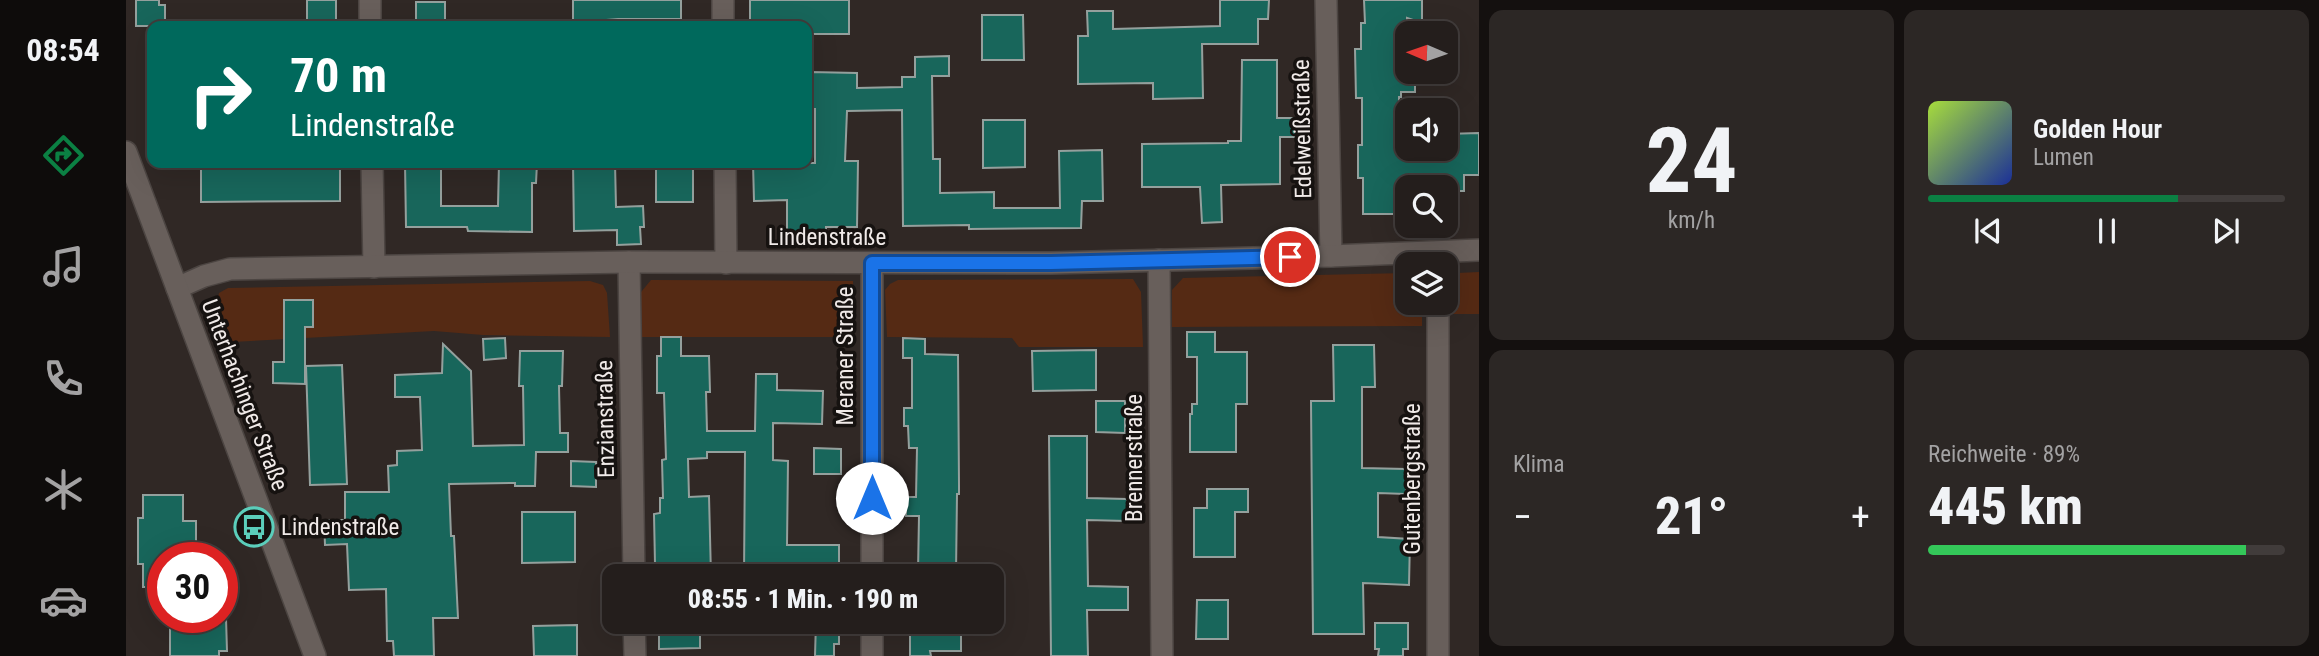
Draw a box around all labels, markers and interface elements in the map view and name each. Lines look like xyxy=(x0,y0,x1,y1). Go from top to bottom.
north arrow xyxy=(1395,21,1458,84)
map controls xyxy=(1395,21,1458,315)
text: 08:54 xyxy=(26,31,100,69)
text: 70 m xyxy=(290,47,387,104)
icon: right xyxy=(175,49,266,140)
street label: Edelweißstraße xyxy=(1288,59,1317,199)
button: sound xyxy=(1395,98,1458,161)
text: Lindenstraße xyxy=(290,106,455,144)
text: 24 xyxy=(1646,108,1737,214)
text: Golden Hour xyxy=(2033,114,2162,144)
icon: directions xyxy=(39,131,88,180)
text: Lumen xyxy=(2033,144,2094,171)
button: search xyxy=(1395,175,1458,238)
text: km/h xyxy=(1668,207,1715,234)
icon: previous xyxy=(1969,212,2007,250)
icon: pause xyxy=(2088,212,2126,250)
icon: next xyxy=(2207,212,2245,250)
street label: Lindenstraße xyxy=(768,224,886,251)
pin xyxy=(1260,227,1320,287)
icon: arrive xyxy=(1271,238,1309,276)
icon: music xyxy=(39,242,88,291)
button: layers xyxy=(1395,252,1458,315)
street label: Meraner Straße xyxy=(832,286,859,426)
street label: Unterhachinger Straße xyxy=(196,296,293,495)
icon: phone xyxy=(39,354,88,403)
street label: Enzianstraße xyxy=(591,360,620,478)
street label: Brennerstraße xyxy=(1121,394,1148,522)
street label: Gutenbergstraße xyxy=(1399,403,1426,555)
text: Reichweite · 89% xyxy=(1928,441,2080,468)
text: Klima xyxy=(1513,451,1564,478)
position arrow xyxy=(835,461,909,535)
icon: climate xyxy=(39,465,88,514)
text: 445 km xyxy=(1928,476,2083,537)
text: 21° xyxy=(1655,486,1728,547)
text: − xyxy=(1513,495,1532,539)
text: + xyxy=(1851,495,1870,539)
bus stop icon: Lindenstraße xyxy=(233,506,275,548)
place label: Lindenstraße xyxy=(281,514,399,541)
speed limit sign: 30 xyxy=(147,542,238,633)
icon: car xyxy=(39,576,88,625)
text: 08:55 · 1 Min. · 190 m xyxy=(688,584,918,614)

